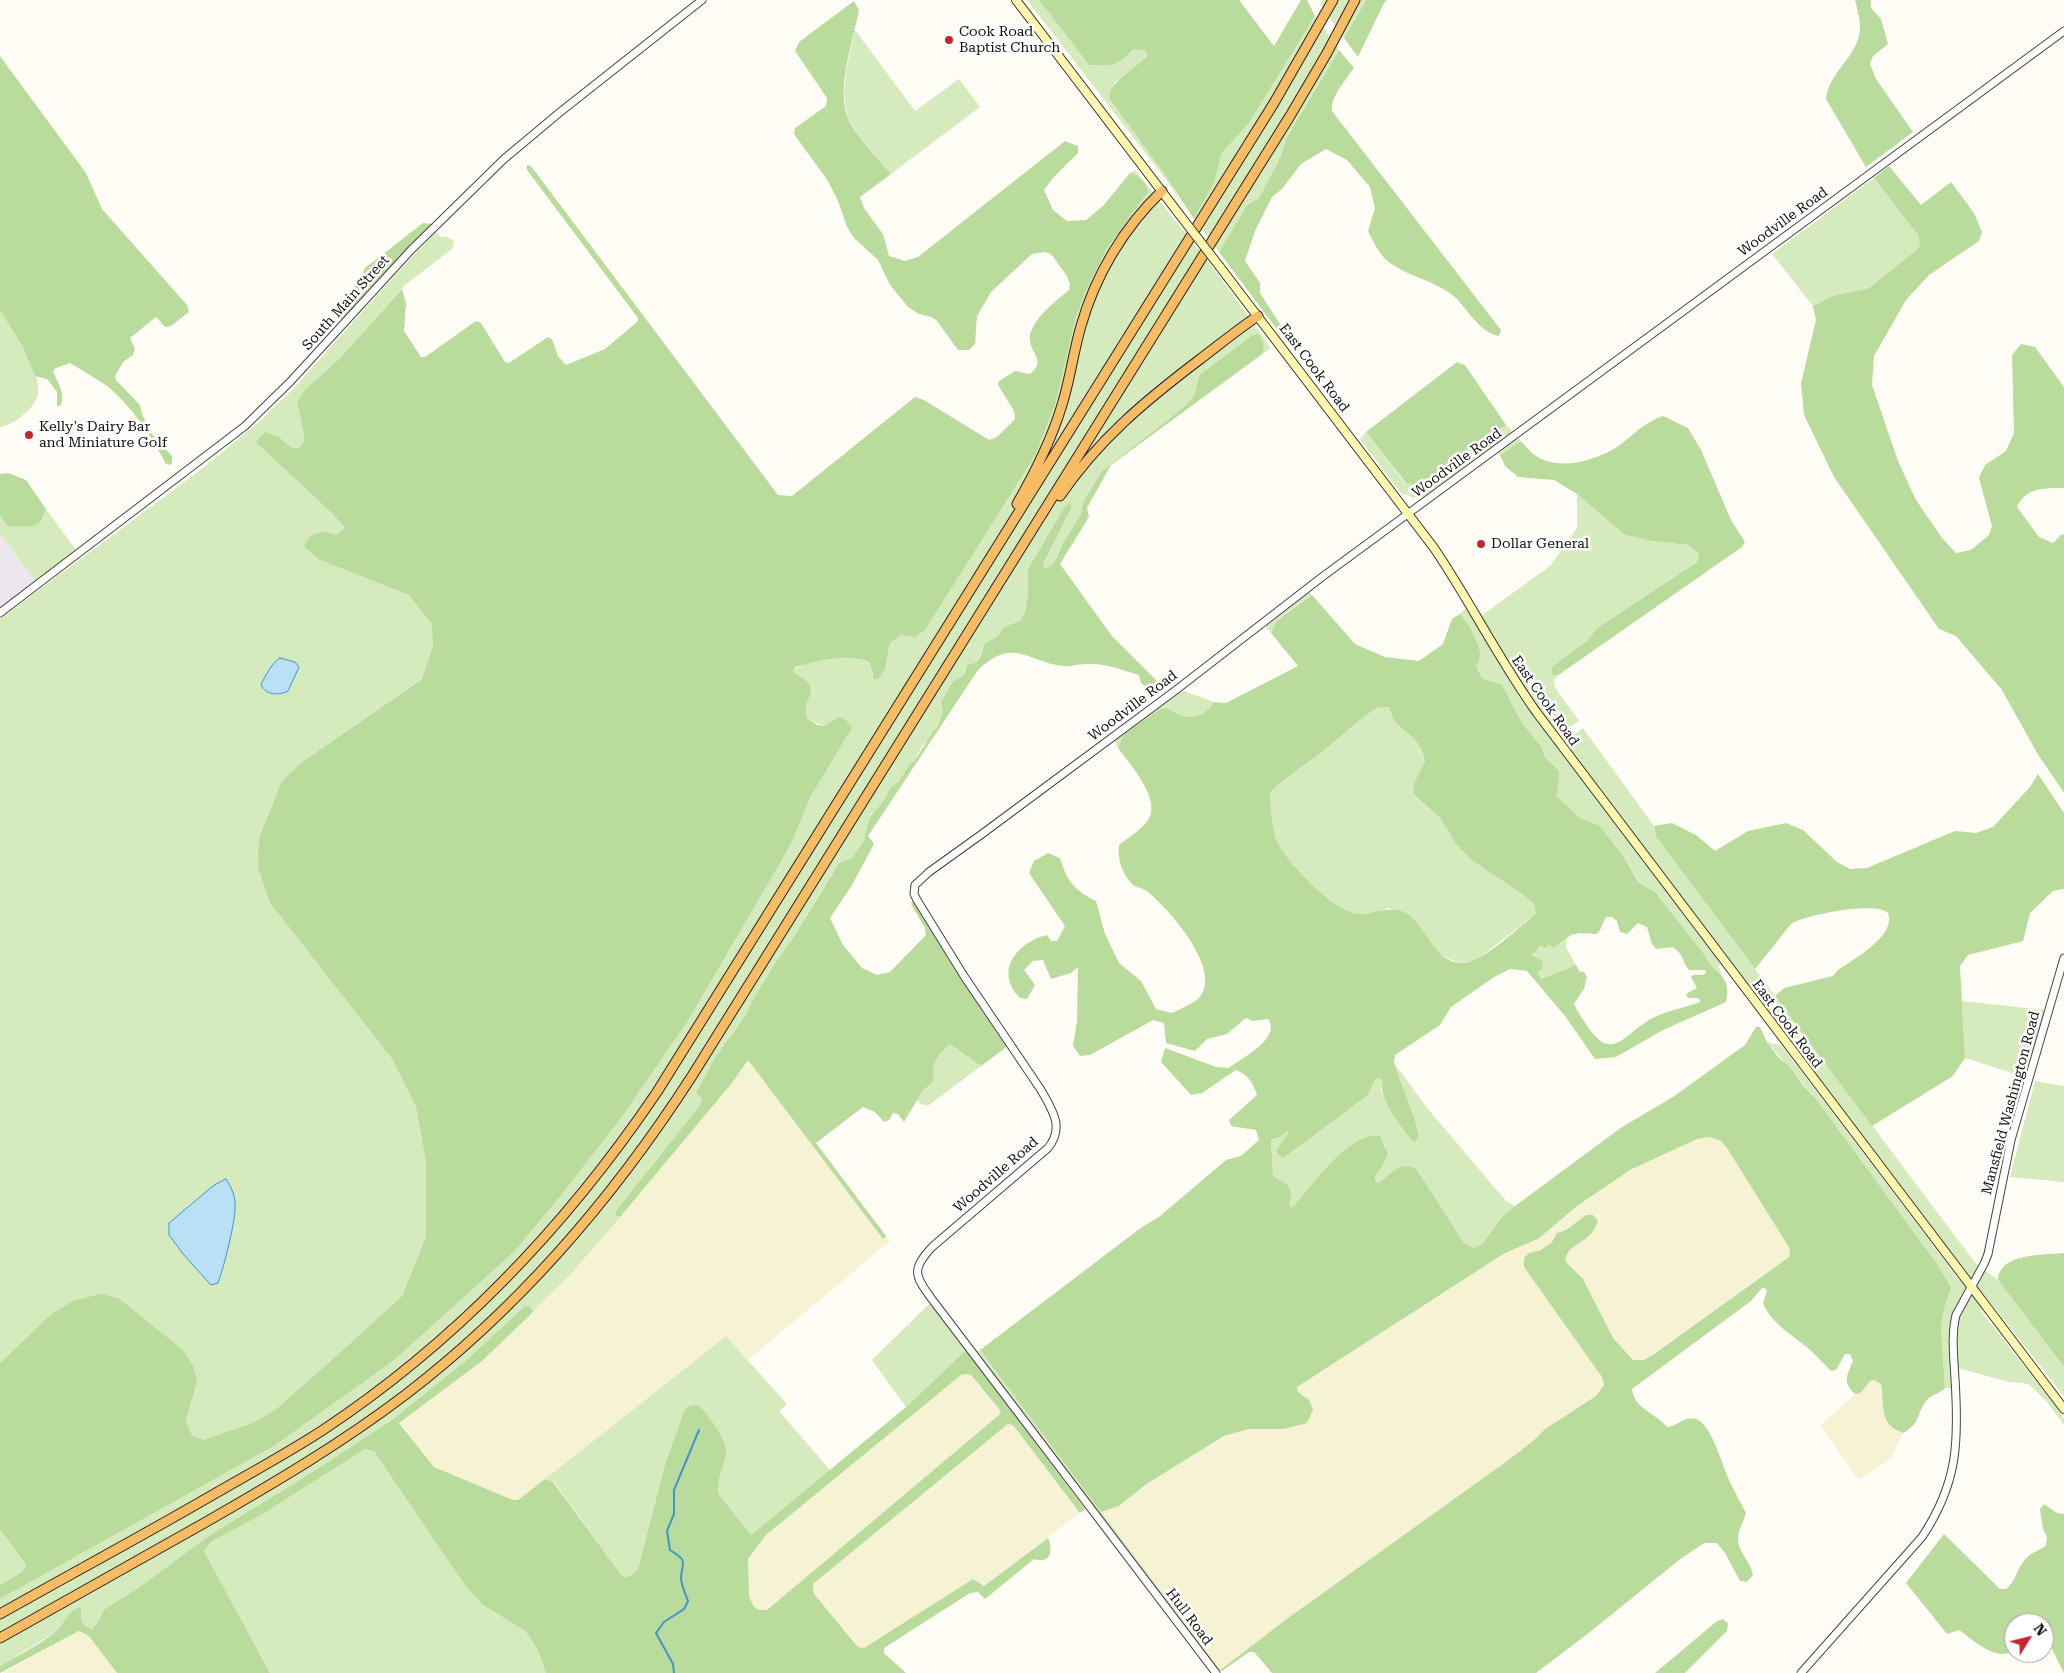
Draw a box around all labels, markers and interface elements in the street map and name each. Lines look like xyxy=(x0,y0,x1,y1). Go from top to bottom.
place label: Cook Road Baptist Church xyxy=(959,24,1060,56)
marker: Cook Road Baptist Church xyxy=(943,34,955,46)
street label: Woodville Road xyxy=(1735,184,1831,260)
street label: South Main Street xyxy=(299,252,393,354)
street label: East Cook Road xyxy=(1275,321,1353,415)
place label: Kelly's Dairy Bar and Miniature Golf xyxy=(39,419,167,452)
street label: Woodville Road xyxy=(1409,425,1505,501)
marker: Kelly's Dairy Bar and Miniature Golf xyxy=(23,429,35,441)
place label: Dollar General xyxy=(1491,536,1589,552)
marker: Dollar General xyxy=(1475,538,1487,550)
street label: East Cook Road xyxy=(1508,653,1582,749)
street label: Woodville Road xyxy=(1085,667,1181,745)
street label: East Cook Road xyxy=(1748,977,1826,1071)
street label: Mansfield Washington Road xyxy=(1978,1009,2044,1197)
street label: Woodville Road xyxy=(950,1134,1042,1216)
street label: Hull Road xyxy=(1162,1585,1216,1649)
north arrow xyxy=(2004,1613,2054,1663)
text: N xyxy=(2031,1621,2050,1639)

